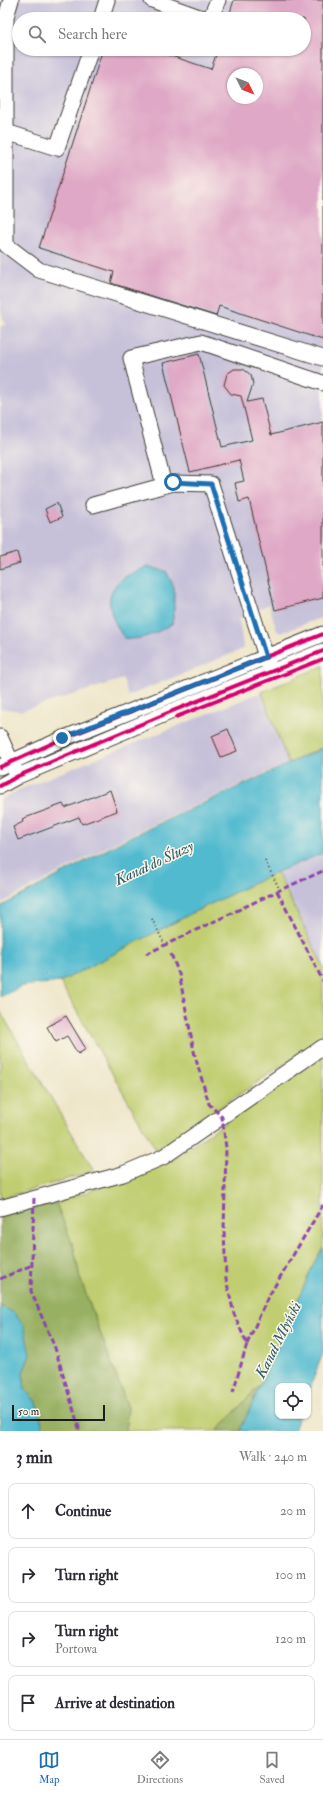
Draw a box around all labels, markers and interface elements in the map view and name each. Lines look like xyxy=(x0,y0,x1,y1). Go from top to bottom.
search box xyxy=(12,12,311,56)
icon: search xyxy=(26,23,48,45)
text: Search here xyxy=(58,25,127,44)
north arrow xyxy=(227,68,263,104)
route start xyxy=(164,473,182,491)
route end xyxy=(53,729,71,747)
water label: Kanał do Śluzy xyxy=(110,836,197,890)
water label: Kanał Młyński xyxy=(251,1299,306,1383)
map controls xyxy=(275,1383,311,1419)
button: locate xyxy=(275,1383,311,1419)
scale bar xyxy=(12,1403,105,1422)
text: 50 m xyxy=(18,1405,39,1418)
text: 3 min xyxy=(16,1447,53,1468)
text: Walk · 240 m xyxy=(239,1449,307,1465)
icon: ahead xyxy=(17,1500,39,1522)
text: Continue xyxy=(55,1502,111,1521)
text: 20 m xyxy=(280,1503,306,1519)
icon: right xyxy=(17,1564,39,1586)
text: Turn right xyxy=(55,1566,118,1585)
text: 100 m xyxy=(275,1567,306,1583)
text: Turn right xyxy=(55,1622,118,1641)
icon: right xyxy=(17,1628,39,1650)
text: 120 m xyxy=(275,1631,306,1647)
text: Portowa xyxy=(55,1641,97,1657)
icon: arrive xyxy=(17,1692,39,1714)
text: Arrive at destination xyxy=(55,1694,175,1713)
tab: Map xyxy=(38,1749,60,1786)
tab: Directions xyxy=(137,1749,183,1786)
tab: Saved xyxy=(260,1749,285,1786)

